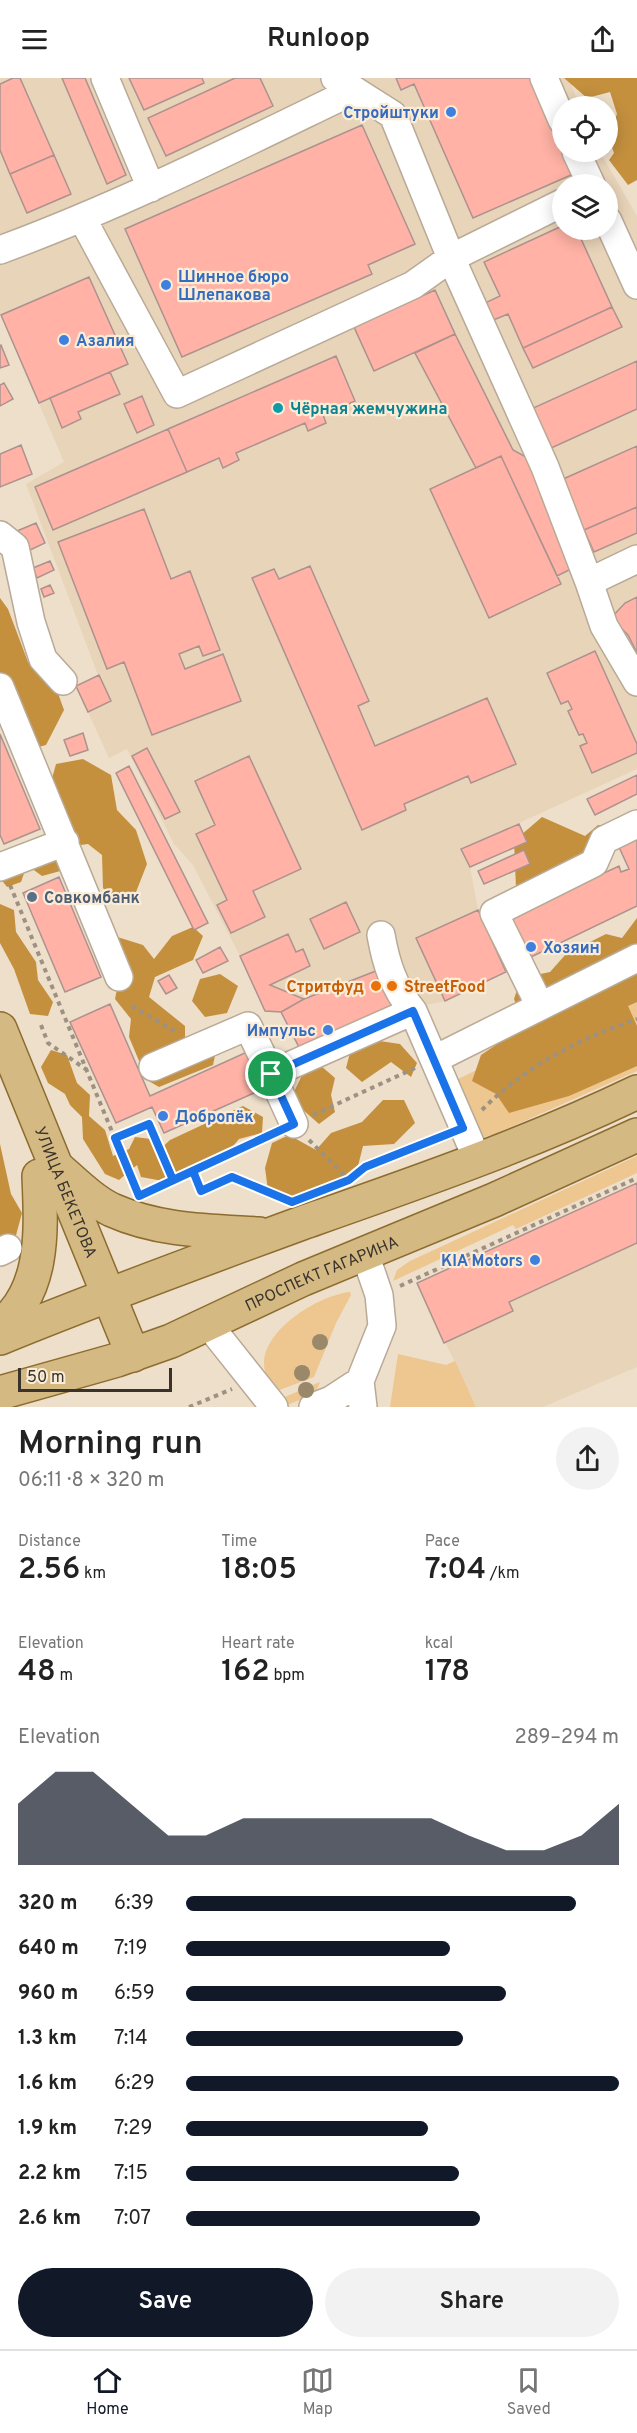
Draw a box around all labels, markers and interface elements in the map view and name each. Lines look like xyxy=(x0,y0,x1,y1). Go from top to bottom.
text: Runloop xyxy=(267,22,370,56)
icon: menu xyxy=(18,23,51,56)
icon: share xyxy=(586,23,619,56)
map controls xyxy=(552,96,618,240)
button: locate xyxy=(552,96,618,162)
place label: Стройштуки xyxy=(343,104,439,124)
marker: Стройштуки xyxy=(444,105,458,119)
button: layers xyxy=(552,174,618,240)
place label: Шинное бюро Шлепакова xyxy=(178,268,289,306)
marker: Шинное бюро Шлепакова xyxy=(159,278,173,292)
place label: Азалия xyxy=(76,332,134,352)
marker: Азалия xyxy=(57,333,71,347)
place label: Чёрная жемчужина xyxy=(290,400,447,420)
marker: Чёрная жемчужина xyxy=(271,401,285,415)
place label: Совкомбанк xyxy=(44,889,140,909)
marker: Совкомбанк xyxy=(25,890,39,904)
place label: Хозяин xyxy=(543,939,600,959)
marker: Хозяин xyxy=(524,940,538,954)
place label: Стритфуд xyxy=(287,978,364,998)
place label: StreetFood xyxy=(404,978,485,998)
marker: Стритфуд xyxy=(369,979,383,993)
marker: StreetFood xyxy=(385,979,399,993)
place label: Импульс xyxy=(247,1022,316,1042)
marker: Импульс xyxy=(321,1023,335,1037)
pin xyxy=(245,1048,296,1099)
icon: arrive xyxy=(254,1057,287,1090)
place label: Добропёк xyxy=(175,1108,254,1128)
marker: Добропёк xyxy=(156,1109,170,1123)
street label: УЛИЦА БЕКЕТОВА xyxy=(29,1124,100,1261)
street label: ПРОСПЕКТ ГАГАРИНА xyxy=(242,1233,402,1317)
place label: KIA Motors xyxy=(441,1252,523,1272)
marker: KIA Motors xyxy=(528,1253,542,1267)
scale bar xyxy=(18,1365,172,1392)
text: 50 m xyxy=(27,1368,65,1388)
text: Morning run xyxy=(18,1424,203,1466)
button: share xyxy=(556,1427,619,1490)
text: 06:11 · 8 × 320 m xyxy=(18,1468,164,1494)
text: Distance xyxy=(18,1532,81,1552)
text: Time xyxy=(221,1532,257,1552)
text: Pace xyxy=(425,1532,460,1552)
text: 2.56 xyxy=(18,1552,80,1589)
text: 18:05 xyxy=(221,1552,297,1589)
text: 7:04 xyxy=(425,1552,486,1589)
text: km xyxy=(80,1564,106,1584)
text: /km xyxy=(486,1564,520,1584)
text: Elevation xyxy=(18,1634,84,1654)
text: Heart rate xyxy=(221,1634,295,1654)
text: kcal xyxy=(425,1634,453,1654)
text: 48 xyxy=(18,1654,56,1691)
text: 162 xyxy=(221,1654,270,1691)
text: 178 xyxy=(425,1654,470,1691)
text: m xyxy=(56,1666,73,1686)
text: bpm xyxy=(270,1666,305,1686)
text: Elevation xyxy=(18,1725,100,1751)
text: 289–294 m xyxy=(515,1725,619,1751)
text: 320 m xyxy=(18,1891,78,1917)
text: 6:39 xyxy=(114,1891,154,1917)
text: 640 m xyxy=(18,1936,79,1962)
text: 7:19 xyxy=(114,1936,148,1962)
text: 960 m xyxy=(18,1981,78,2007)
text: 6:59 xyxy=(114,1981,155,2007)
text: 1.3 km xyxy=(18,2026,77,2052)
text: 7:14 xyxy=(114,2026,148,2052)
text: 1.6 km xyxy=(18,2071,77,2097)
text: 6:29 xyxy=(114,2071,155,2097)
text: 1.9 km xyxy=(18,2116,77,2142)
text: 7:29 xyxy=(114,2116,152,2142)
text: 2.2 km xyxy=(18,2161,81,2187)
text: 7:15 xyxy=(114,2161,148,2187)
text: 2.6 km xyxy=(18,2206,81,2232)
text: 7:07 xyxy=(114,2206,151,2232)
button: Save xyxy=(18,2268,313,2337)
button: Share xyxy=(325,2268,619,2337)
tab: Home xyxy=(86,2364,129,2420)
tab: Map xyxy=(301,2364,334,2420)
tab: Saved xyxy=(507,2364,551,2420)

